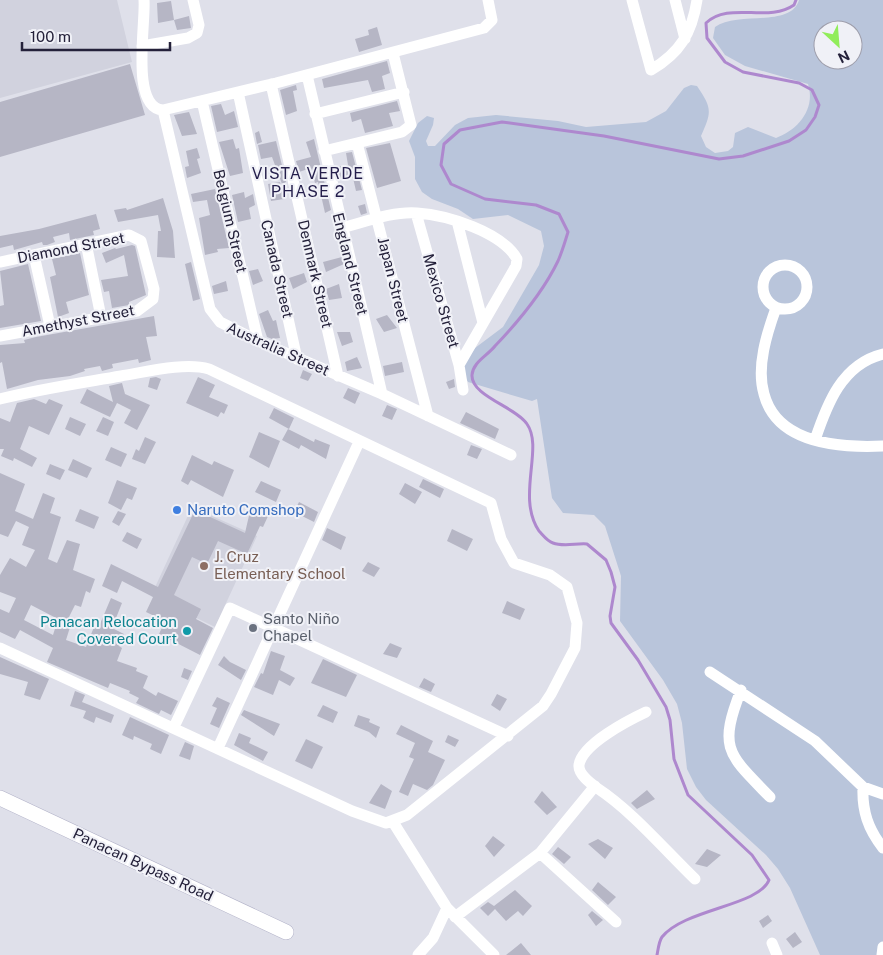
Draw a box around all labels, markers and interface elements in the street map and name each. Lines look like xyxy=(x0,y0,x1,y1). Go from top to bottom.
scale bar xyxy=(22,20,170,52)
north arrow xyxy=(813,20,863,70)
text: 100 m xyxy=(30,28,71,45)
text: N xyxy=(835,47,852,66)
district label: VISTA VERDE PHASE 2 xyxy=(252,164,364,201)
street label: Belgium Street xyxy=(210,168,251,274)
street label: England Street xyxy=(330,211,371,317)
street label: Canada Street xyxy=(258,218,297,320)
street label: Denmark Street xyxy=(295,218,336,330)
street label: Diamond Street xyxy=(16,229,126,266)
street label: Japan Street xyxy=(375,235,412,324)
street label: Mexico Street xyxy=(420,252,463,350)
street label: Amethyst Street xyxy=(20,301,136,340)
street label: Australia Street xyxy=(224,318,332,379)
place label: Naruto Comshop xyxy=(187,501,304,518)
marker: Naruto Comshop xyxy=(171,504,183,516)
place label: J. Cruz Elementary School xyxy=(214,548,346,582)
marker: J. Cruz Elementary School xyxy=(198,560,210,572)
place label: Santo Niño Chapel xyxy=(263,610,340,644)
place label: Panacan Relocation Covered Court xyxy=(40,613,177,647)
marker: Santo Niño Chapel xyxy=(247,622,259,634)
marker: Panacan Relocation Covered Court xyxy=(181,625,193,637)
street label: Panacan Bypass Road xyxy=(70,825,216,905)

